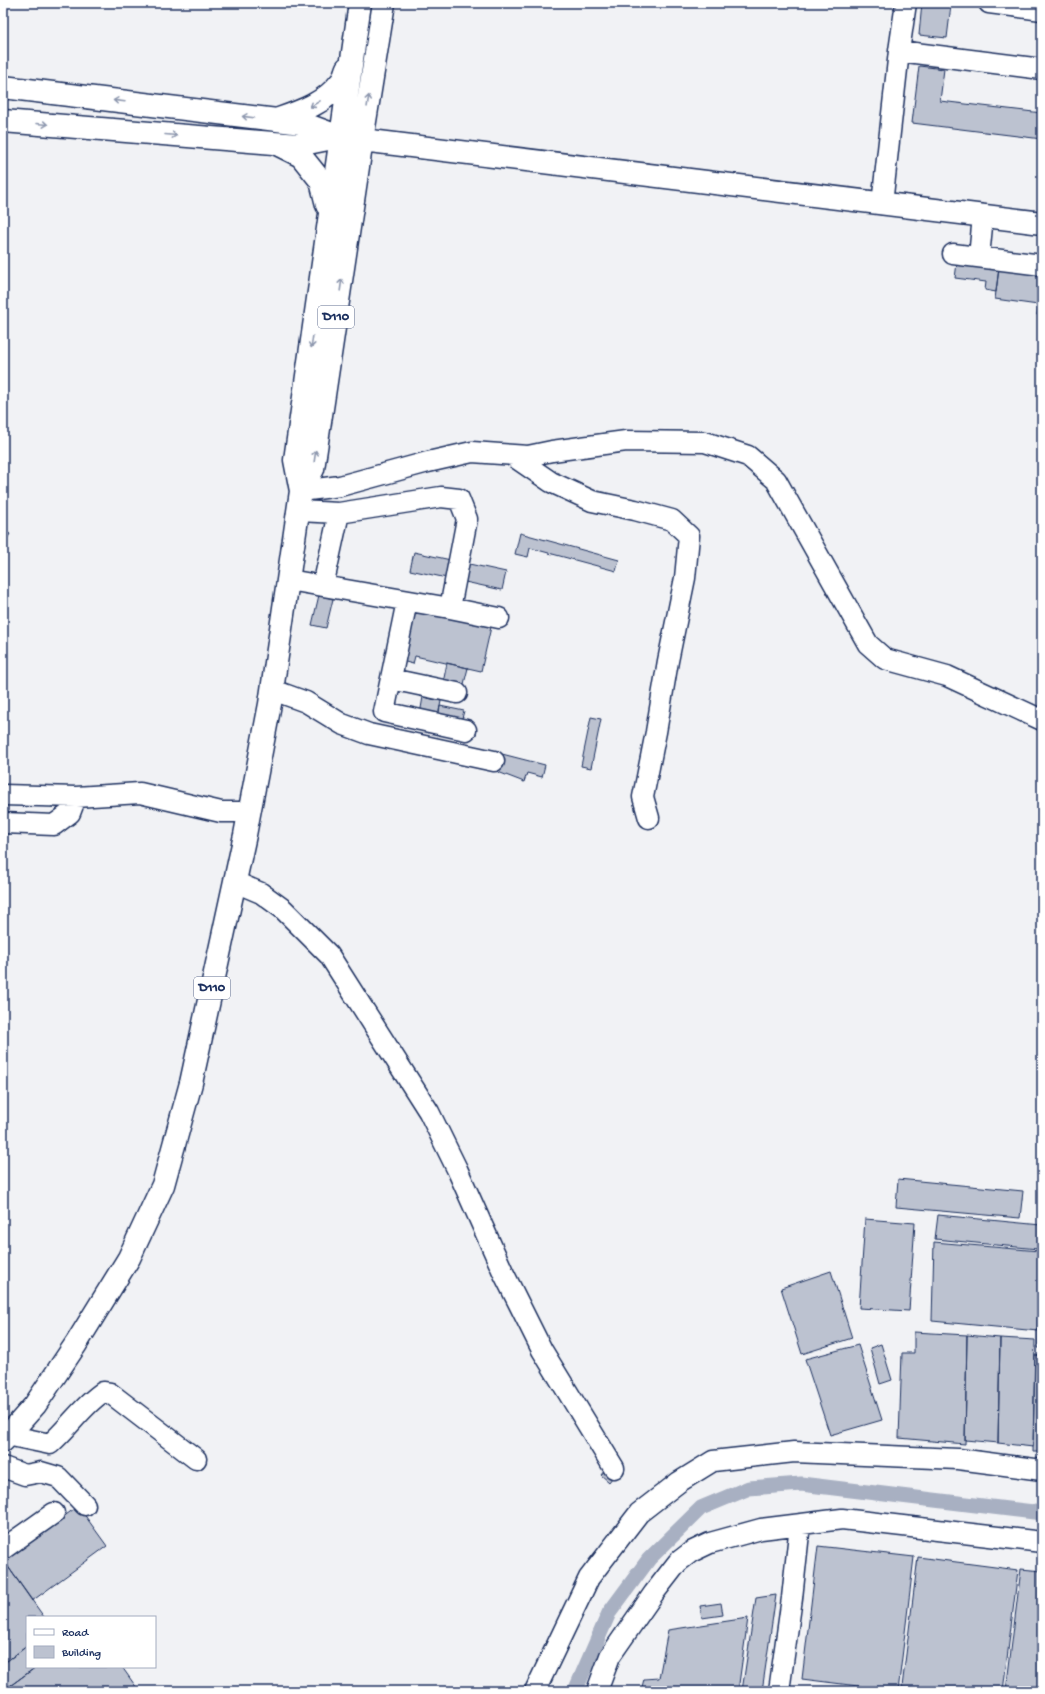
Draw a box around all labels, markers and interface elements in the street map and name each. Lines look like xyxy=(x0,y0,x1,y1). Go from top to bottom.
one-way arrow xyxy=(364,95,372,108)
one-way arrow xyxy=(113,97,126,105)
one-way arrow xyxy=(310,100,321,108)
one-way arrow xyxy=(242,113,255,121)
one-way arrow xyxy=(35,121,48,128)
one-way arrow xyxy=(164,131,177,138)
one-way arrow xyxy=(337,279,345,292)
road number: D110 xyxy=(318,306,354,328)
one-way arrow xyxy=(308,335,316,348)
one-way arrow xyxy=(311,450,319,463)
road number: D110 xyxy=(194,977,230,999)
legend xyxy=(26,1616,156,1668)
text: Road xyxy=(62,1627,89,1641)
text: Building xyxy=(61,1647,101,1661)

